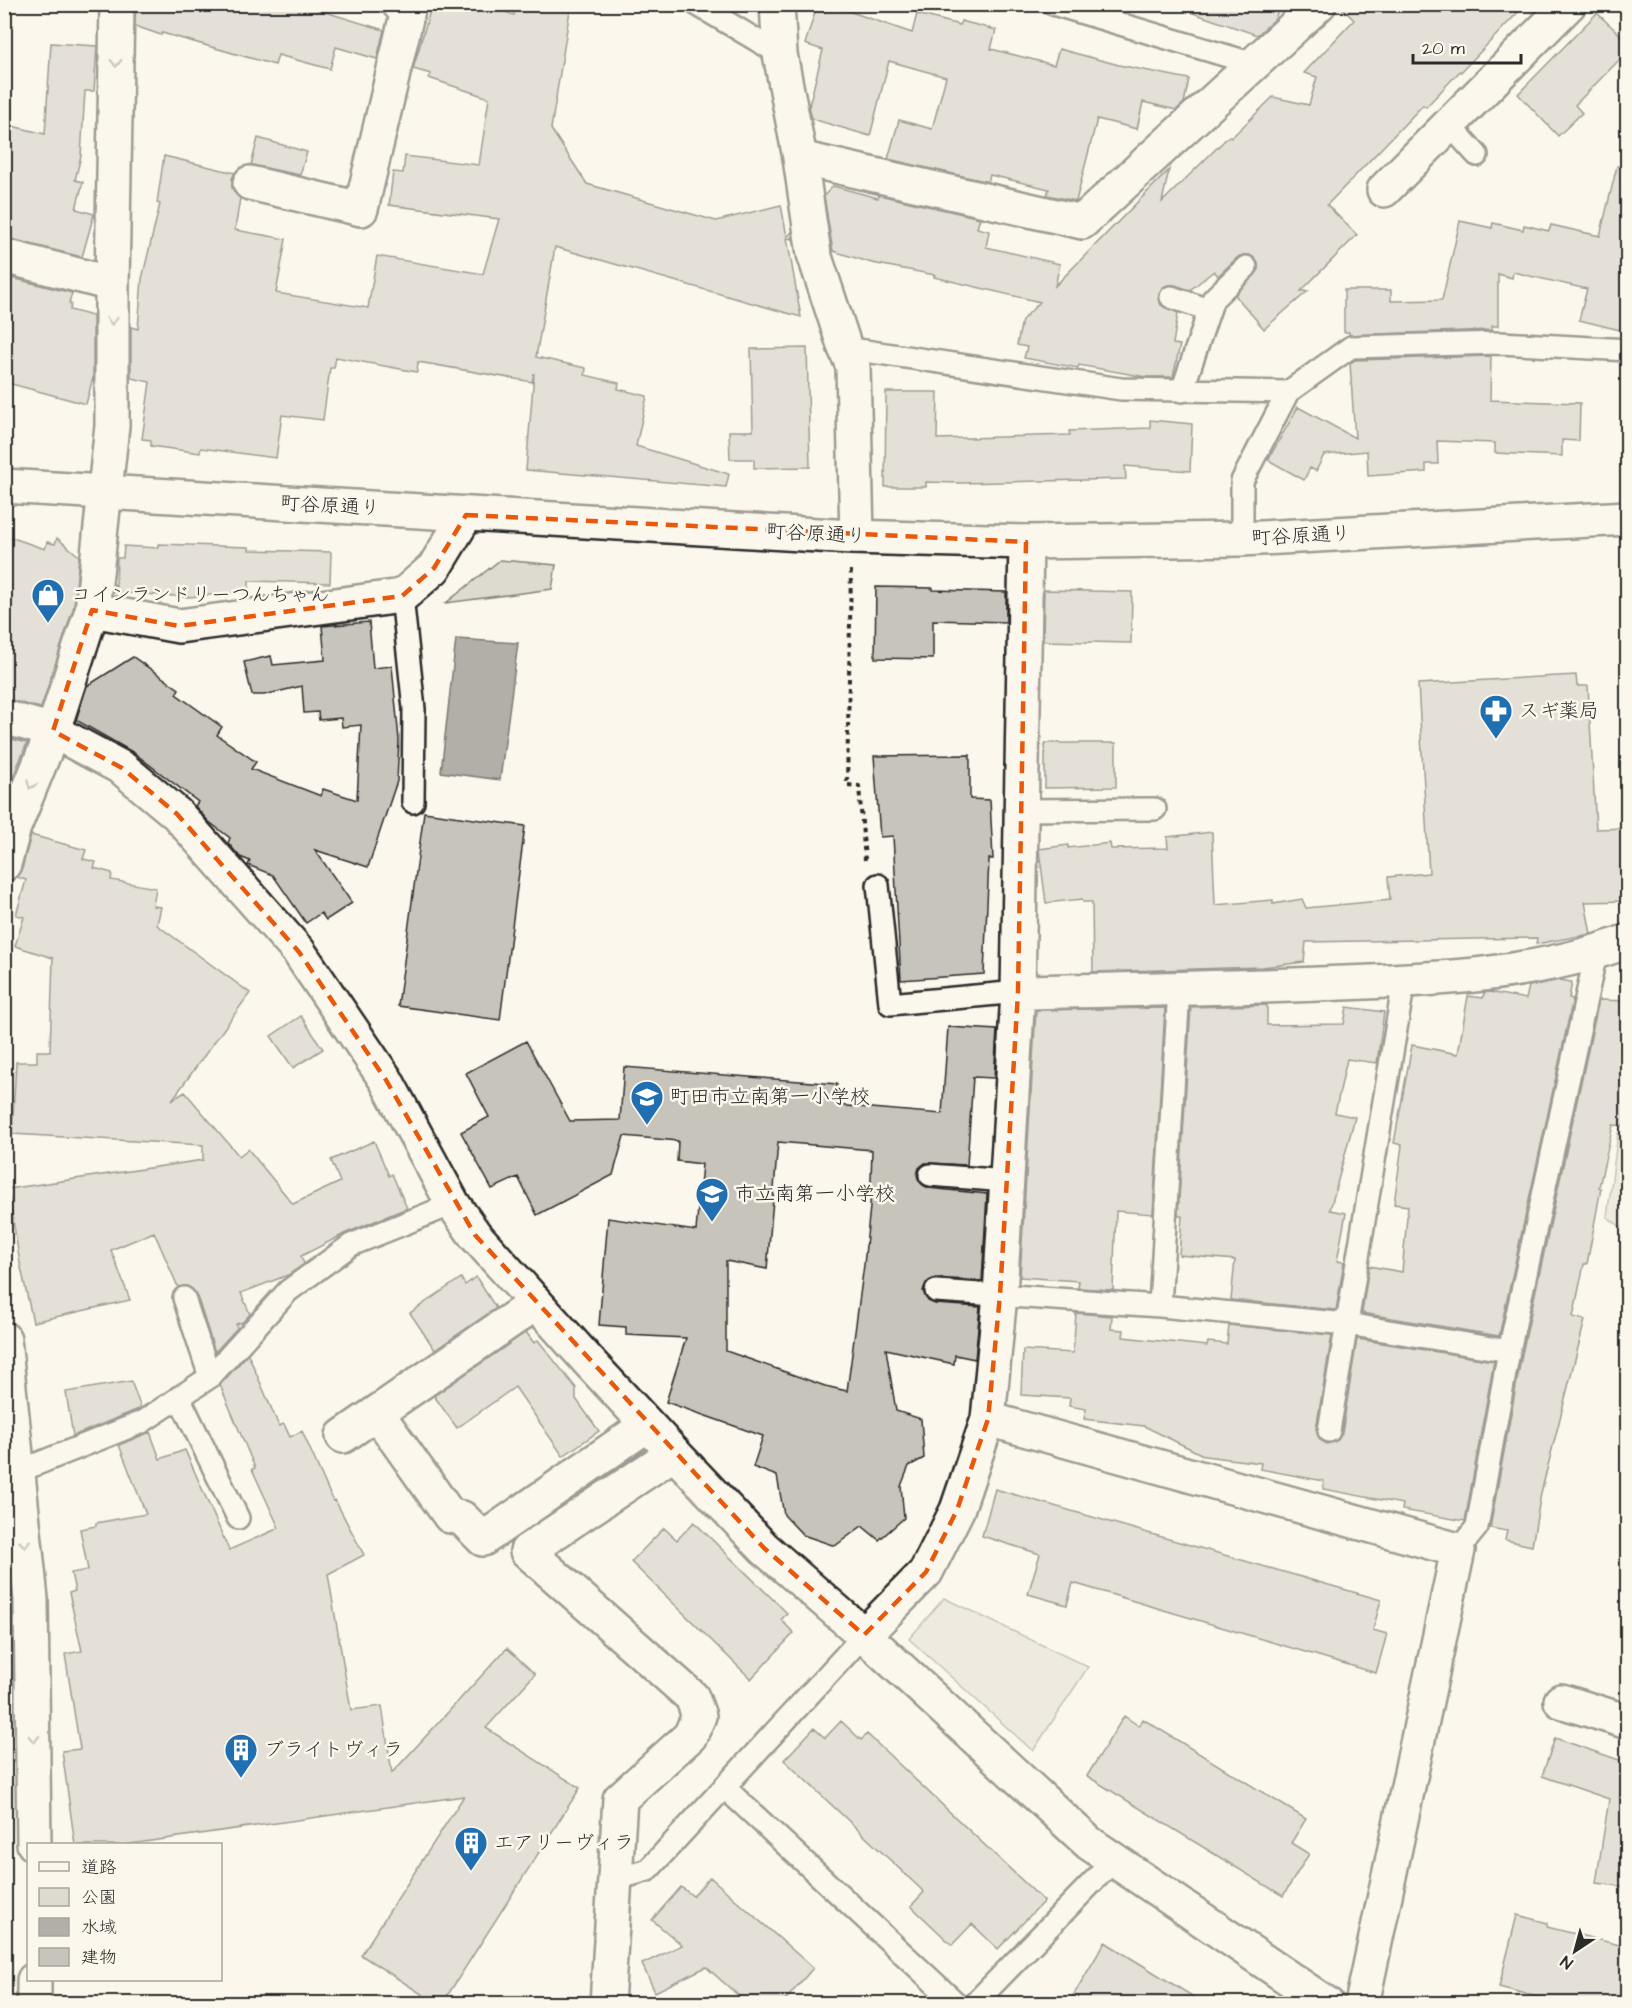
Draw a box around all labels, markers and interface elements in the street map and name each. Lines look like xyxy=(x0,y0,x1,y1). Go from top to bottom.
scale bar xyxy=(1413,27,1521,65)
text: 20 m xyxy=(1422,36,1465,61)
one-way arrow xyxy=(110,58,122,67)
one-way arrow xyxy=(106,316,118,325)
street label: 町谷原通り xyxy=(279,489,381,523)
street label: 町谷原通り xyxy=(765,517,867,551)
street label: 町谷原通り xyxy=(1250,519,1352,553)
shop icon: コインランドリーつんちゃん xyxy=(30,577,66,624)
place label: コインランドリーつんちゃん xyxy=(71,581,330,609)
pharmacy icon: スギ薬局 xyxy=(1478,693,1514,740)
place label: スギ薬局 xyxy=(1519,697,1599,725)
one-way arrow xyxy=(26,779,38,790)
school or university icon: 町田市立南第一小学校 xyxy=(629,1079,665,1126)
place label: 町田市立南第一小学校 xyxy=(670,1083,870,1111)
school or university icon: 市立南第一小学校 xyxy=(694,1176,730,1223)
place label: 市立南第一小学校 xyxy=(735,1180,895,1208)
one-way arrow xyxy=(19,1539,31,1548)
building icon: ブライトヴィラ xyxy=(223,1732,259,1779)
one-way arrow xyxy=(28,1734,40,1743)
place label: ブライトヴィラ xyxy=(264,1736,403,1764)
building icon: エアリーヴィラ xyxy=(453,1825,489,1872)
place label: エアリーヴィラ xyxy=(494,1829,634,1857)
legend xyxy=(27,1843,222,1981)
text: 道路 xyxy=(81,1855,117,1880)
text: 公園 xyxy=(81,1885,117,1910)
text: 水域 xyxy=(81,1915,117,1940)
north arrow xyxy=(1545,1921,1605,1981)
text: 建物 xyxy=(81,1945,117,1970)
text: N xyxy=(1556,1950,1577,1974)

